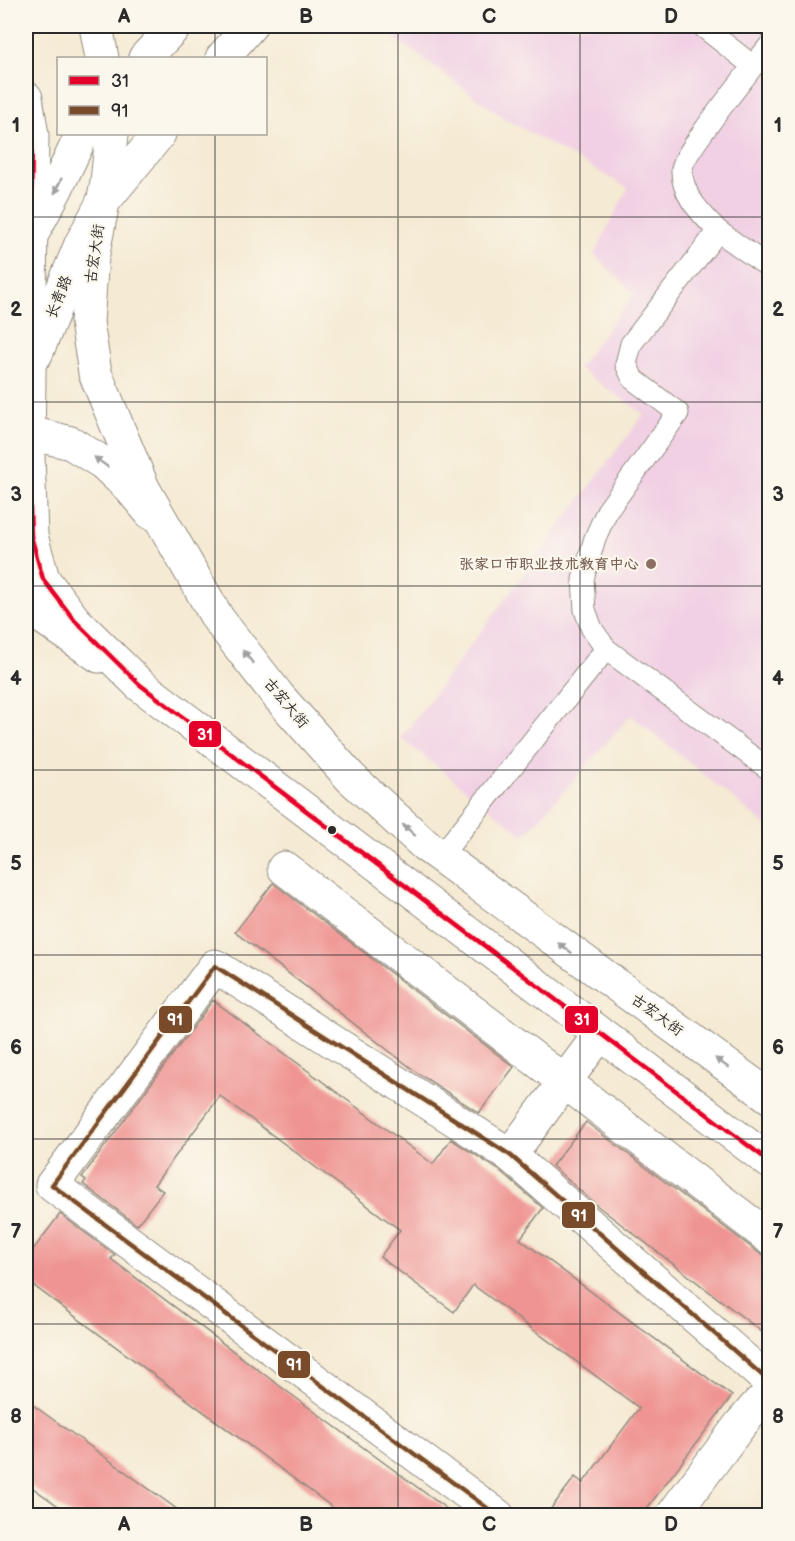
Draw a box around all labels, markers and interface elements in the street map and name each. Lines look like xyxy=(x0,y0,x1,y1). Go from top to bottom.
text: A xyxy=(117,5,131,29)
text: B xyxy=(299,5,313,29)
text: C xyxy=(482,5,496,29)
text: D xyxy=(664,5,678,29)
legend xyxy=(57,57,267,135)
text: 31 xyxy=(111,71,129,92)
text: 91 xyxy=(111,101,128,122)
text: 1 xyxy=(12,114,20,138)
text: 1 xyxy=(774,114,782,138)
one-way arrow xyxy=(53,177,62,194)
street label: 古宏大街 xyxy=(81,223,109,285)
street label: 长青路 xyxy=(42,273,76,321)
text: 2 xyxy=(10,298,22,322)
text: 2 xyxy=(772,298,784,322)
one-way arrow xyxy=(93,457,108,469)
text: 3 xyxy=(10,483,22,507)
text: 3 xyxy=(772,483,784,507)
place label: 张家口市职业技术教育中心 xyxy=(459,555,639,574)
marker: 张家口市职业技术教育中心 xyxy=(644,557,658,571)
one-way arrow xyxy=(242,650,254,665)
text: 4 xyxy=(10,667,22,691)
text: 4 xyxy=(772,667,784,691)
street label: 古宏大街 xyxy=(259,674,313,732)
line badge: 31 xyxy=(188,720,222,748)
text: 31 xyxy=(197,726,213,745)
one-way arrow xyxy=(402,823,417,837)
unlabelled marker xyxy=(326,824,338,836)
text: 5 xyxy=(10,852,22,876)
text: 5 xyxy=(772,852,784,876)
one-way arrow xyxy=(557,942,573,954)
street label: 古宏大街 xyxy=(627,990,687,1040)
line badge: 91 xyxy=(158,1005,193,1034)
line badge: 31 xyxy=(564,1005,599,1034)
text: 91 xyxy=(167,1011,183,1030)
text: 31 xyxy=(574,1011,590,1030)
text: 6 xyxy=(10,1036,22,1060)
text: 6 xyxy=(772,1036,784,1060)
one-way arrow xyxy=(715,1057,731,1069)
line badge: 91 xyxy=(561,1201,596,1229)
text: 91 xyxy=(571,1207,587,1226)
text: 7 xyxy=(10,1220,22,1244)
text: 7 xyxy=(772,1220,784,1244)
line badge: 91 xyxy=(277,1350,311,1379)
text: 91 xyxy=(286,1356,302,1375)
text: 8 xyxy=(10,1405,22,1429)
text: 8 xyxy=(772,1405,784,1429)
text: A xyxy=(117,1513,131,1537)
text: B xyxy=(299,1513,313,1537)
text: C xyxy=(482,1513,496,1537)
text: D xyxy=(664,1513,678,1537)

